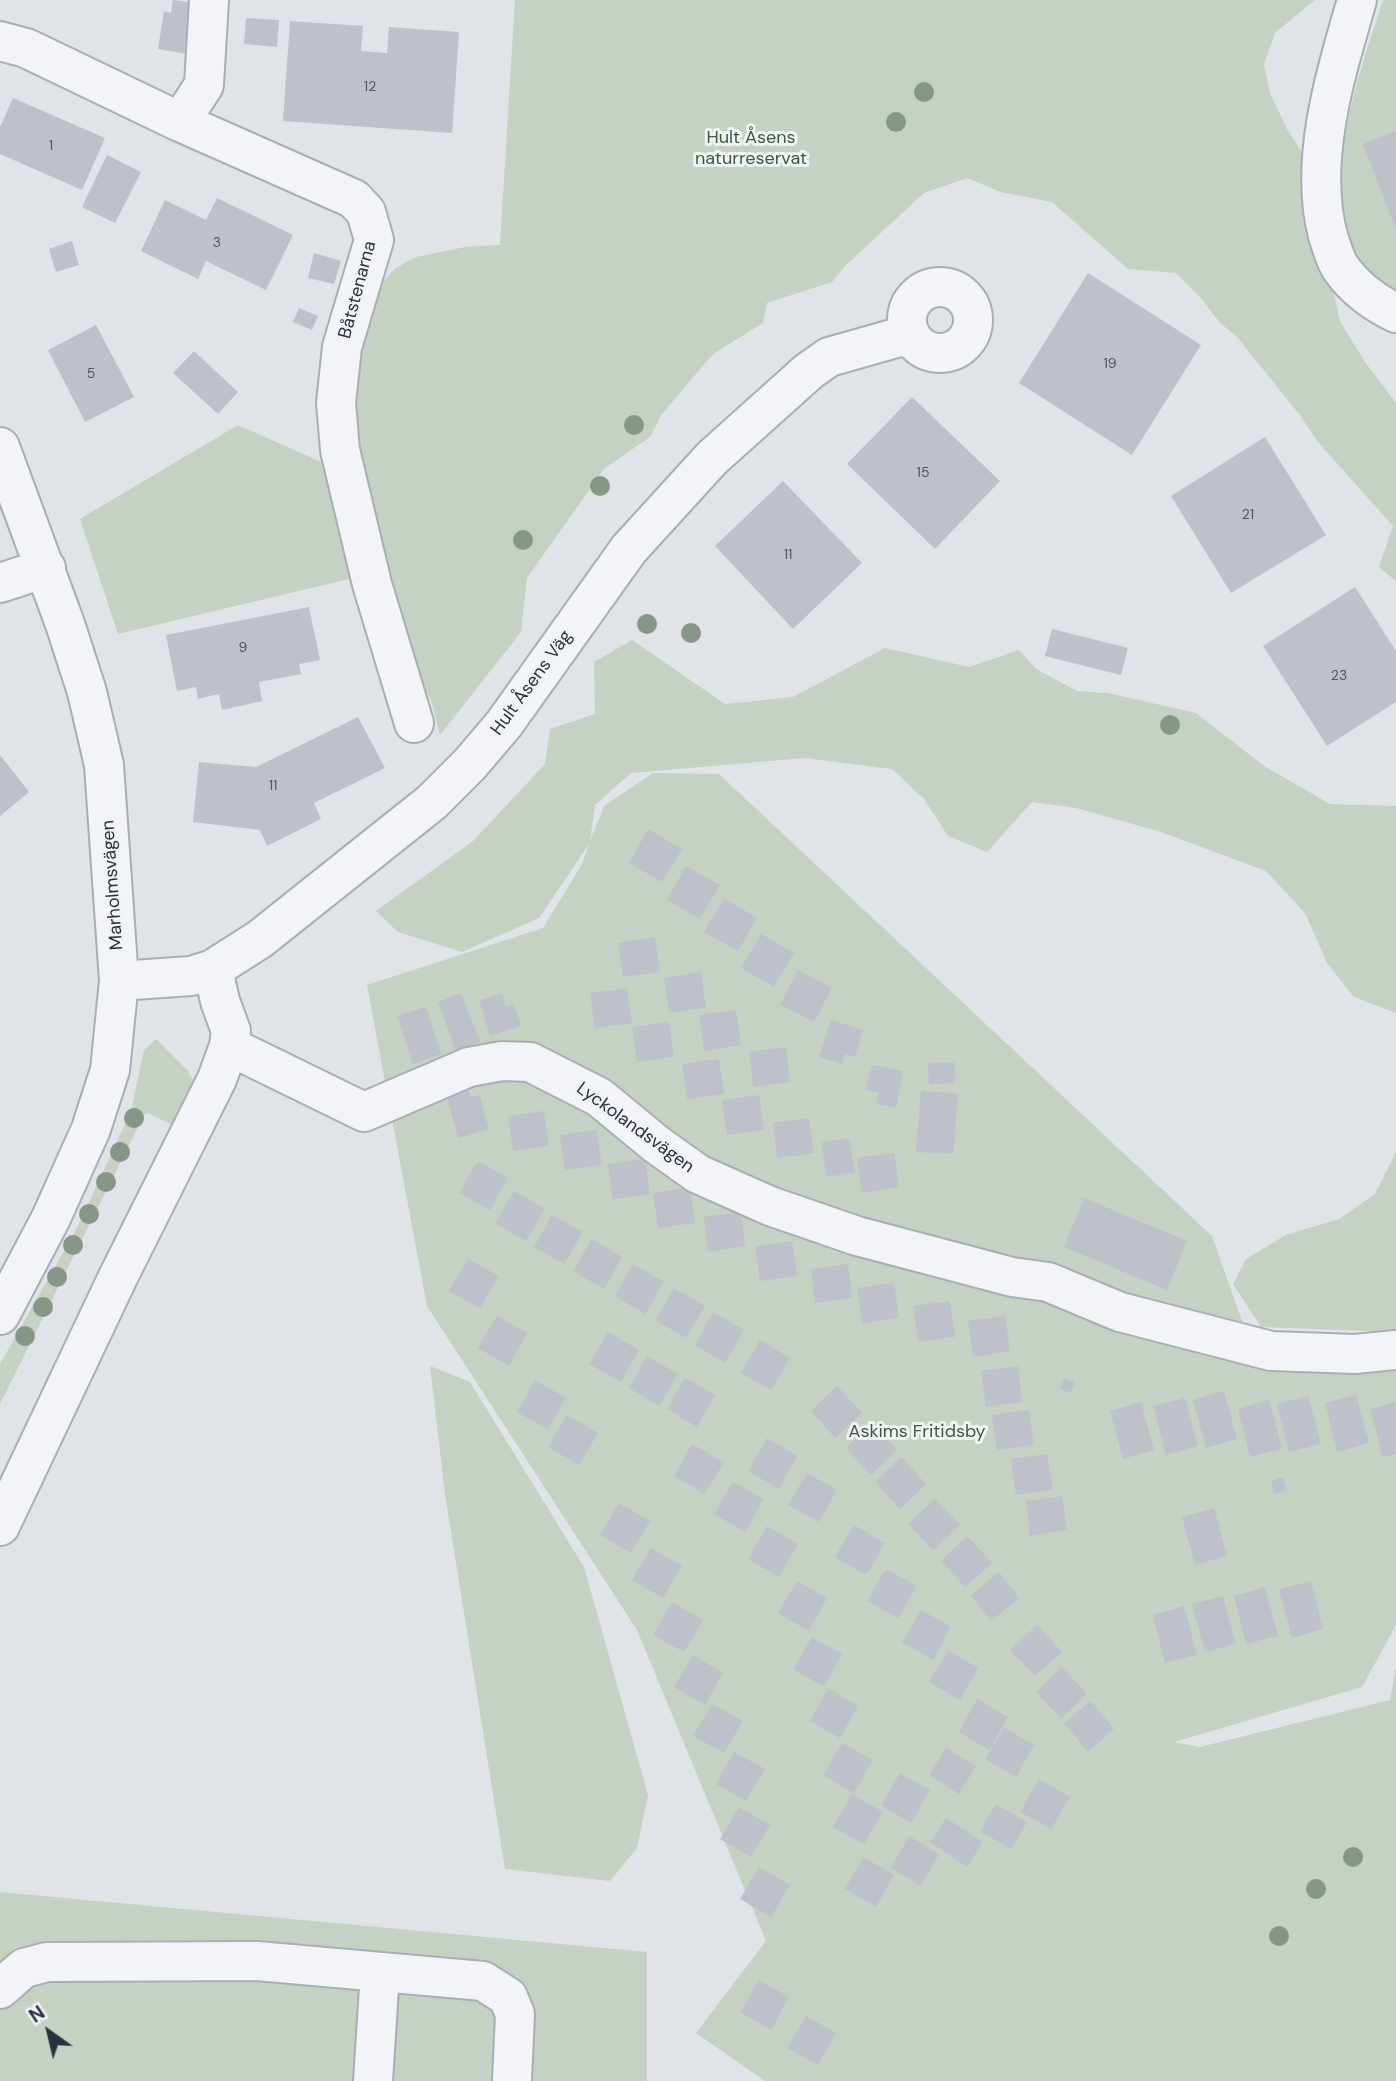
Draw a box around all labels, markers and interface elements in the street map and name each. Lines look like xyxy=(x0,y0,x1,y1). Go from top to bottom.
house number: 12 xyxy=(364,79,376,95)
park label: Hult Åsens naturreservat xyxy=(695,127,807,170)
house number: 1 xyxy=(49,138,53,154)
house number: 3 xyxy=(213,235,221,251)
street label: Båtstenarna xyxy=(335,239,381,341)
house number: 19 xyxy=(1103,356,1117,372)
house number: 5 xyxy=(87,366,95,382)
house number: 15 xyxy=(917,465,929,481)
house number: 21 xyxy=(1242,507,1254,523)
house number: 11 xyxy=(784,547,792,563)
street label: Hult Åsens Väg xyxy=(487,626,577,740)
house number: 9 xyxy=(239,640,247,656)
house number: 23 xyxy=(1331,668,1347,684)
house number: 11 xyxy=(269,778,277,794)
street label: Marholmsvägen xyxy=(98,819,128,951)
street label: Lyckolandsvägen xyxy=(572,1078,698,1178)
park label: Askims Fritidsby xyxy=(848,1421,986,1443)
north arrow xyxy=(14,1997,84,2067)
text: N xyxy=(24,2000,50,2028)

